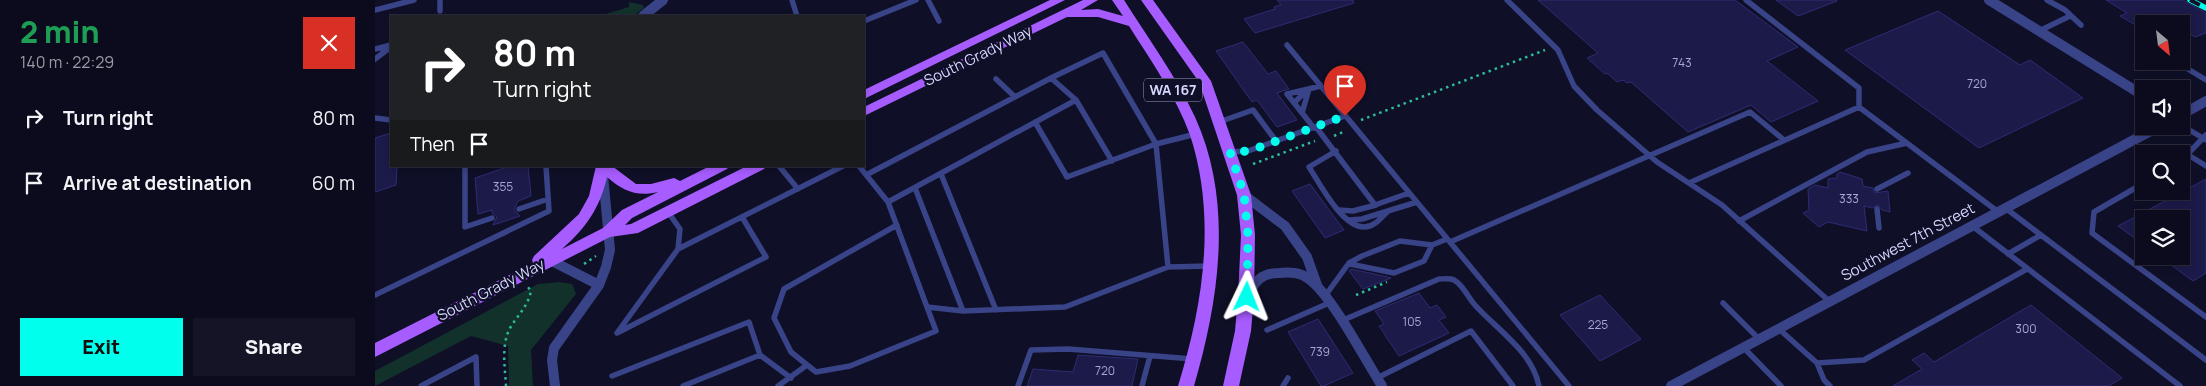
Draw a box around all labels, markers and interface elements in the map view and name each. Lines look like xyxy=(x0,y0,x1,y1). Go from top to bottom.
text: 2 min xyxy=(20,11,100,52)
north arrow xyxy=(2135,15,2190,70)
map controls xyxy=(2135,15,2190,265)
button: close xyxy=(303,17,355,69)
street label: South Grady Way xyxy=(920,20,1035,91)
text: 80 m xyxy=(493,29,576,77)
icon: right xyxy=(410,35,475,100)
text: 140 m · 22:29 xyxy=(20,51,114,73)
house number: 743 xyxy=(1672,54,1692,71)
pin xyxy=(1324,65,1366,116)
icon: arrive xyxy=(1331,72,1359,100)
text: Turn right xyxy=(493,74,591,104)
house number: 720 xyxy=(1967,75,1987,92)
road number: WA 167 xyxy=(1144,78,1202,102)
button: sound xyxy=(2135,80,2190,135)
icon: right xyxy=(20,104,48,132)
text: Turn right xyxy=(63,105,153,131)
text: 80 m xyxy=(312,105,355,131)
icon: arrive xyxy=(465,130,493,158)
text: Then xyxy=(410,131,455,157)
button: search xyxy=(2135,145,2190,200)
icon: arrive xyxy=(20,169,48,197)
text: Arrive at destination xyxy=(63,170,252,196)
text: 60 m xyxy=(312,170,355,196)
house number: 355 xyxy=(493,178,513,195)
house number: 333 xyxy=(1839,190,1859,207)
street label: Southwest 7th Street xyxy=(1837,197,1978,286)
button: layers xyxy=(2135,210,2190,265)
street label: South Grady Way xyxy=(433,253,548,326)
position arrow xyxy=(1220,270,1272,322)
house number: 105 xyxy=(1403,313,1422,330)
house number: 225 xyxy=(1588,316,1608,333)
button: Exit xyxy=(20,318,183,376)
button: Share xyxy=(193,318,355,376)
house number: 300 xyxy=(2015,320,2037,337)
house number: 739 xyxy=(1310,343,1330,360)
house number: 720 xyxy=(1095,362,1115,379)

